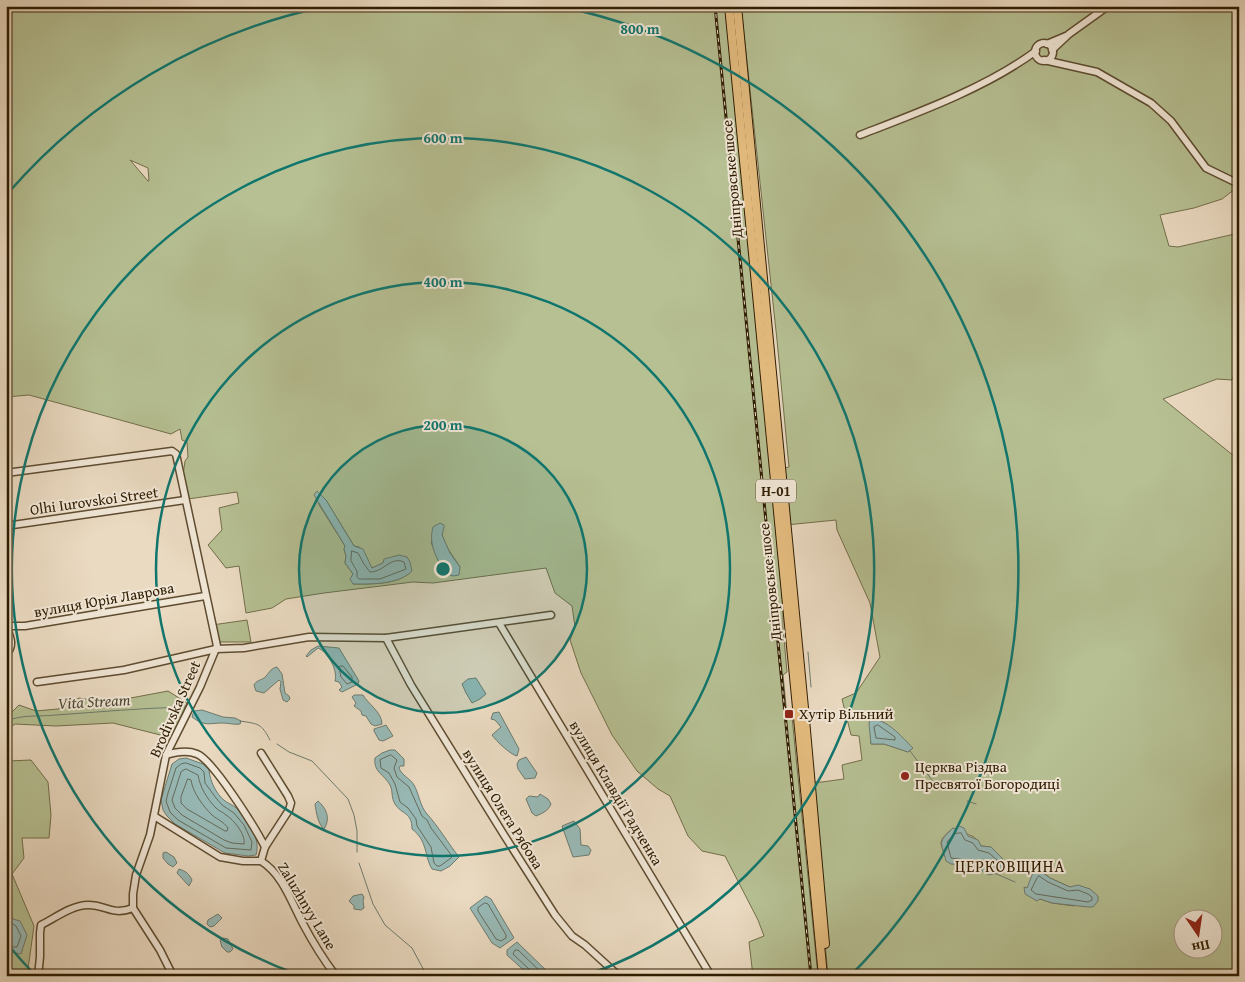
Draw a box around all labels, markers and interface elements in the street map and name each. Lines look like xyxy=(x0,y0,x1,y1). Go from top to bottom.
text: 800 m xyxy=(620,18,660,39)
street label: Дніпровське шосе xyxy=(716,119,747,240)
text: 600 m xyxy=(423,127,463,148)
text: 400 m xyxy=(423,271,463,292)
text: 200 m xyxy=(423,414,463,435)
road number: Н-01 xyxy=(756,480,796,502)
street label: Olhi Iurovskoi Street xyxy=(29,481,160,520)
street label: Дніпровське шосе xyxy=(753,522,786,643)
centre of rings xyxy=(434,560,452,578)
street label: вулиця Юрія Лаврова xyxy=(32,577,176,622)
street label: Brodivska Street xyxy=(144,657,206,760)
water label: Vita Stream xyxy=(57,687,131,715)
place label: Хутір Вільний xyxy=(799,703,893,724)
marker: Хутір Вільний xyxy=(783,708,795,720)
street label: вулиця Клавдії Радченка xyxy=(565,716,669,870)
street label: вулиця Олега Рябова xyxy=(458,745,549,874)
place label: Церква Різдва Пресвятої Богородиці xyxy=(915,756,1060,794)
marker: Церква Різдва Пресвятої Богородиці xyxy=(899,770,911,782)
district label: ЦЕРКОВЩИНА xyxy=(955,854,1065,878)
street label: Zaluzhnyy Lane xyxy=(273,858,342,954)
north arrow xyxy=(1172,910,1222,960)
text: Пн xyxy=(1189,935,1212,959)

